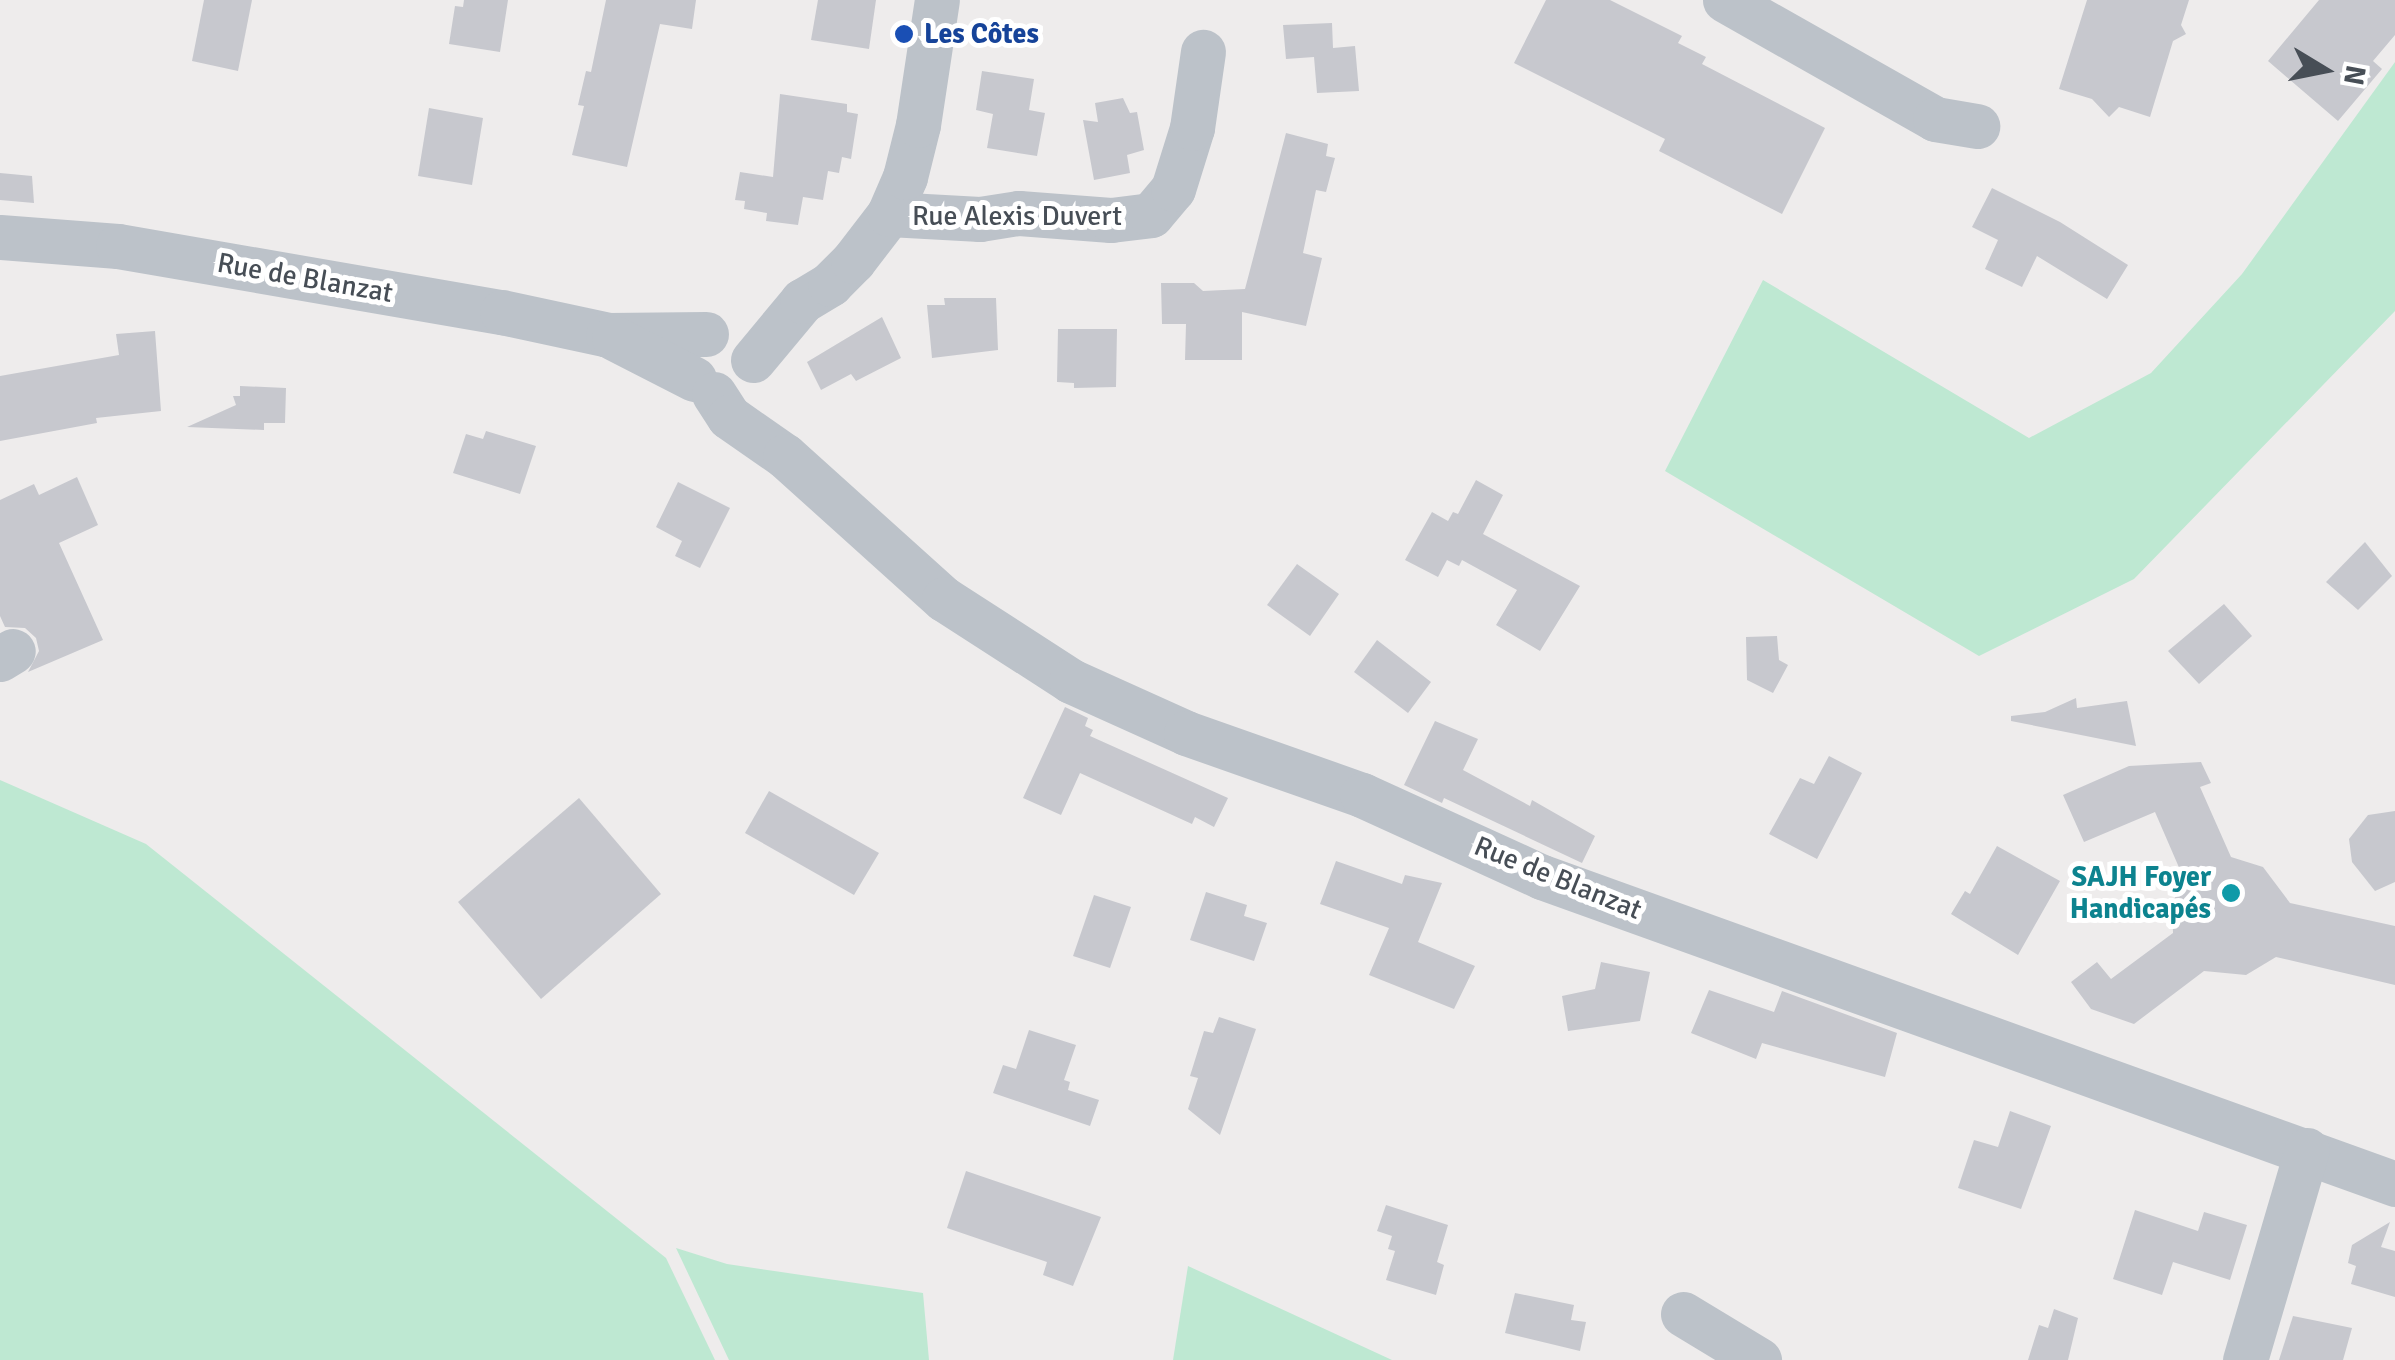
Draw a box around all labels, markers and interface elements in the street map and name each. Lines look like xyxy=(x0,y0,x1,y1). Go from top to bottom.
place label: Les Côtes xyxy=(924,17,1039,51)
north arrow xyxy=(2275,20,2375,120)
marker: Les Côtes xyxy=(893,23,915,45)
text: N xyxy=(2336,63,2373,88)
street label: Rue Alexis Duvert xyxy=(912,199,1122,233)
street label: Rue de Blanzat xyxy=(215,246,395,310)
street label: Rue de Blanzat xyxy=(1469,829,1647,927)
place label: SAJH Foyer Handicapés xyxy=(2070,860,2211,926)
marker: SAJH Foyer Handicapés xyxy=(2220,882,2242,904)

